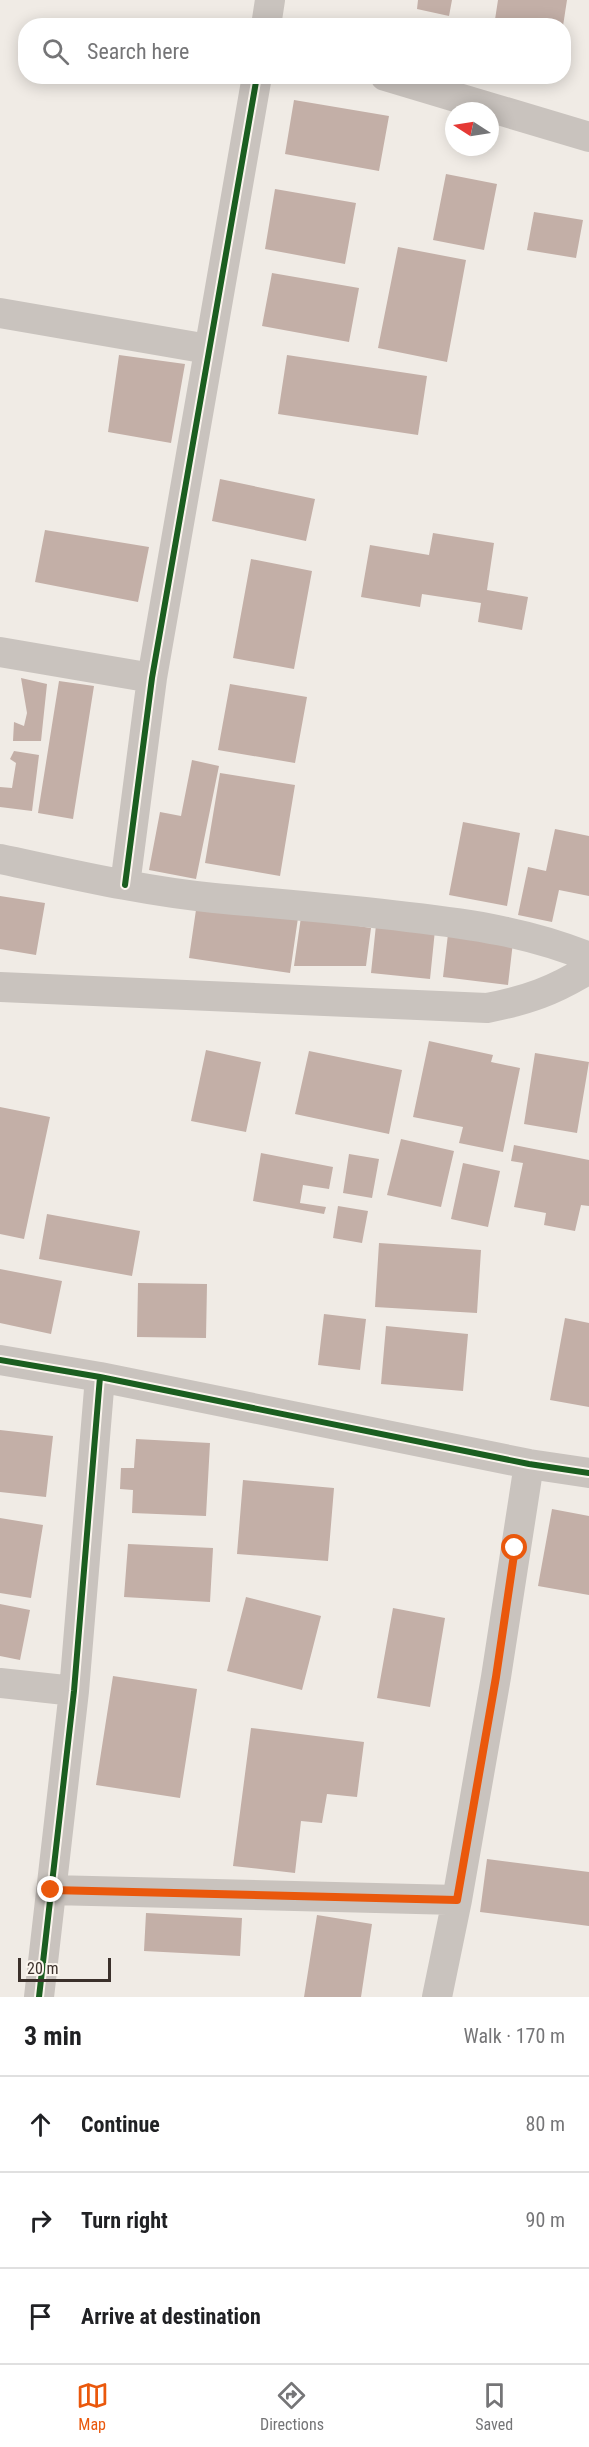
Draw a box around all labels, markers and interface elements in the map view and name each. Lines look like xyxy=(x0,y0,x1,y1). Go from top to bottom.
search box xyxy=(18,18,571,84)
icon: search xyxy=(39,35,72,68)
text: Search here xyxy=(87,39,189,64)
north arrow xyxy=(445,102,499,156)
route start xyxy=(501,1534,527,1560)
route end xyxy=(37,1876,63,1902)
scale bar xyxy=(18,1955,111,1982)
text: 20 m xyxy=(27,1959,59,1978)
text: 3 min xyxy=(24,2021,82,2051)
text: Walk · 170 m xyxy=(464,2024,565,2048)
icon: ahead xyxy=(24,2108,57,2141)
text: Continue xyxy=(81,2112,160,2137)
text: 80 m xyxy=(526,2112,565,2136)
icon: right xyxy=(24,2204,57,2237)
text: Turn right xyxy=(81,2208,168,2233)
text: 90 m xyxy=(526,2208,565,2232)
icon: arrive xyxy=(24,2300,57,2333)
text: Arrive at destination xyxy=(81,2304,261,2329)
tab: Map xyxy=(76,2379,109,2434)
tab: Directions xyxy=(260,2379,324,2434)
tab: Saved xyxy=(475,2379,513,2434)

